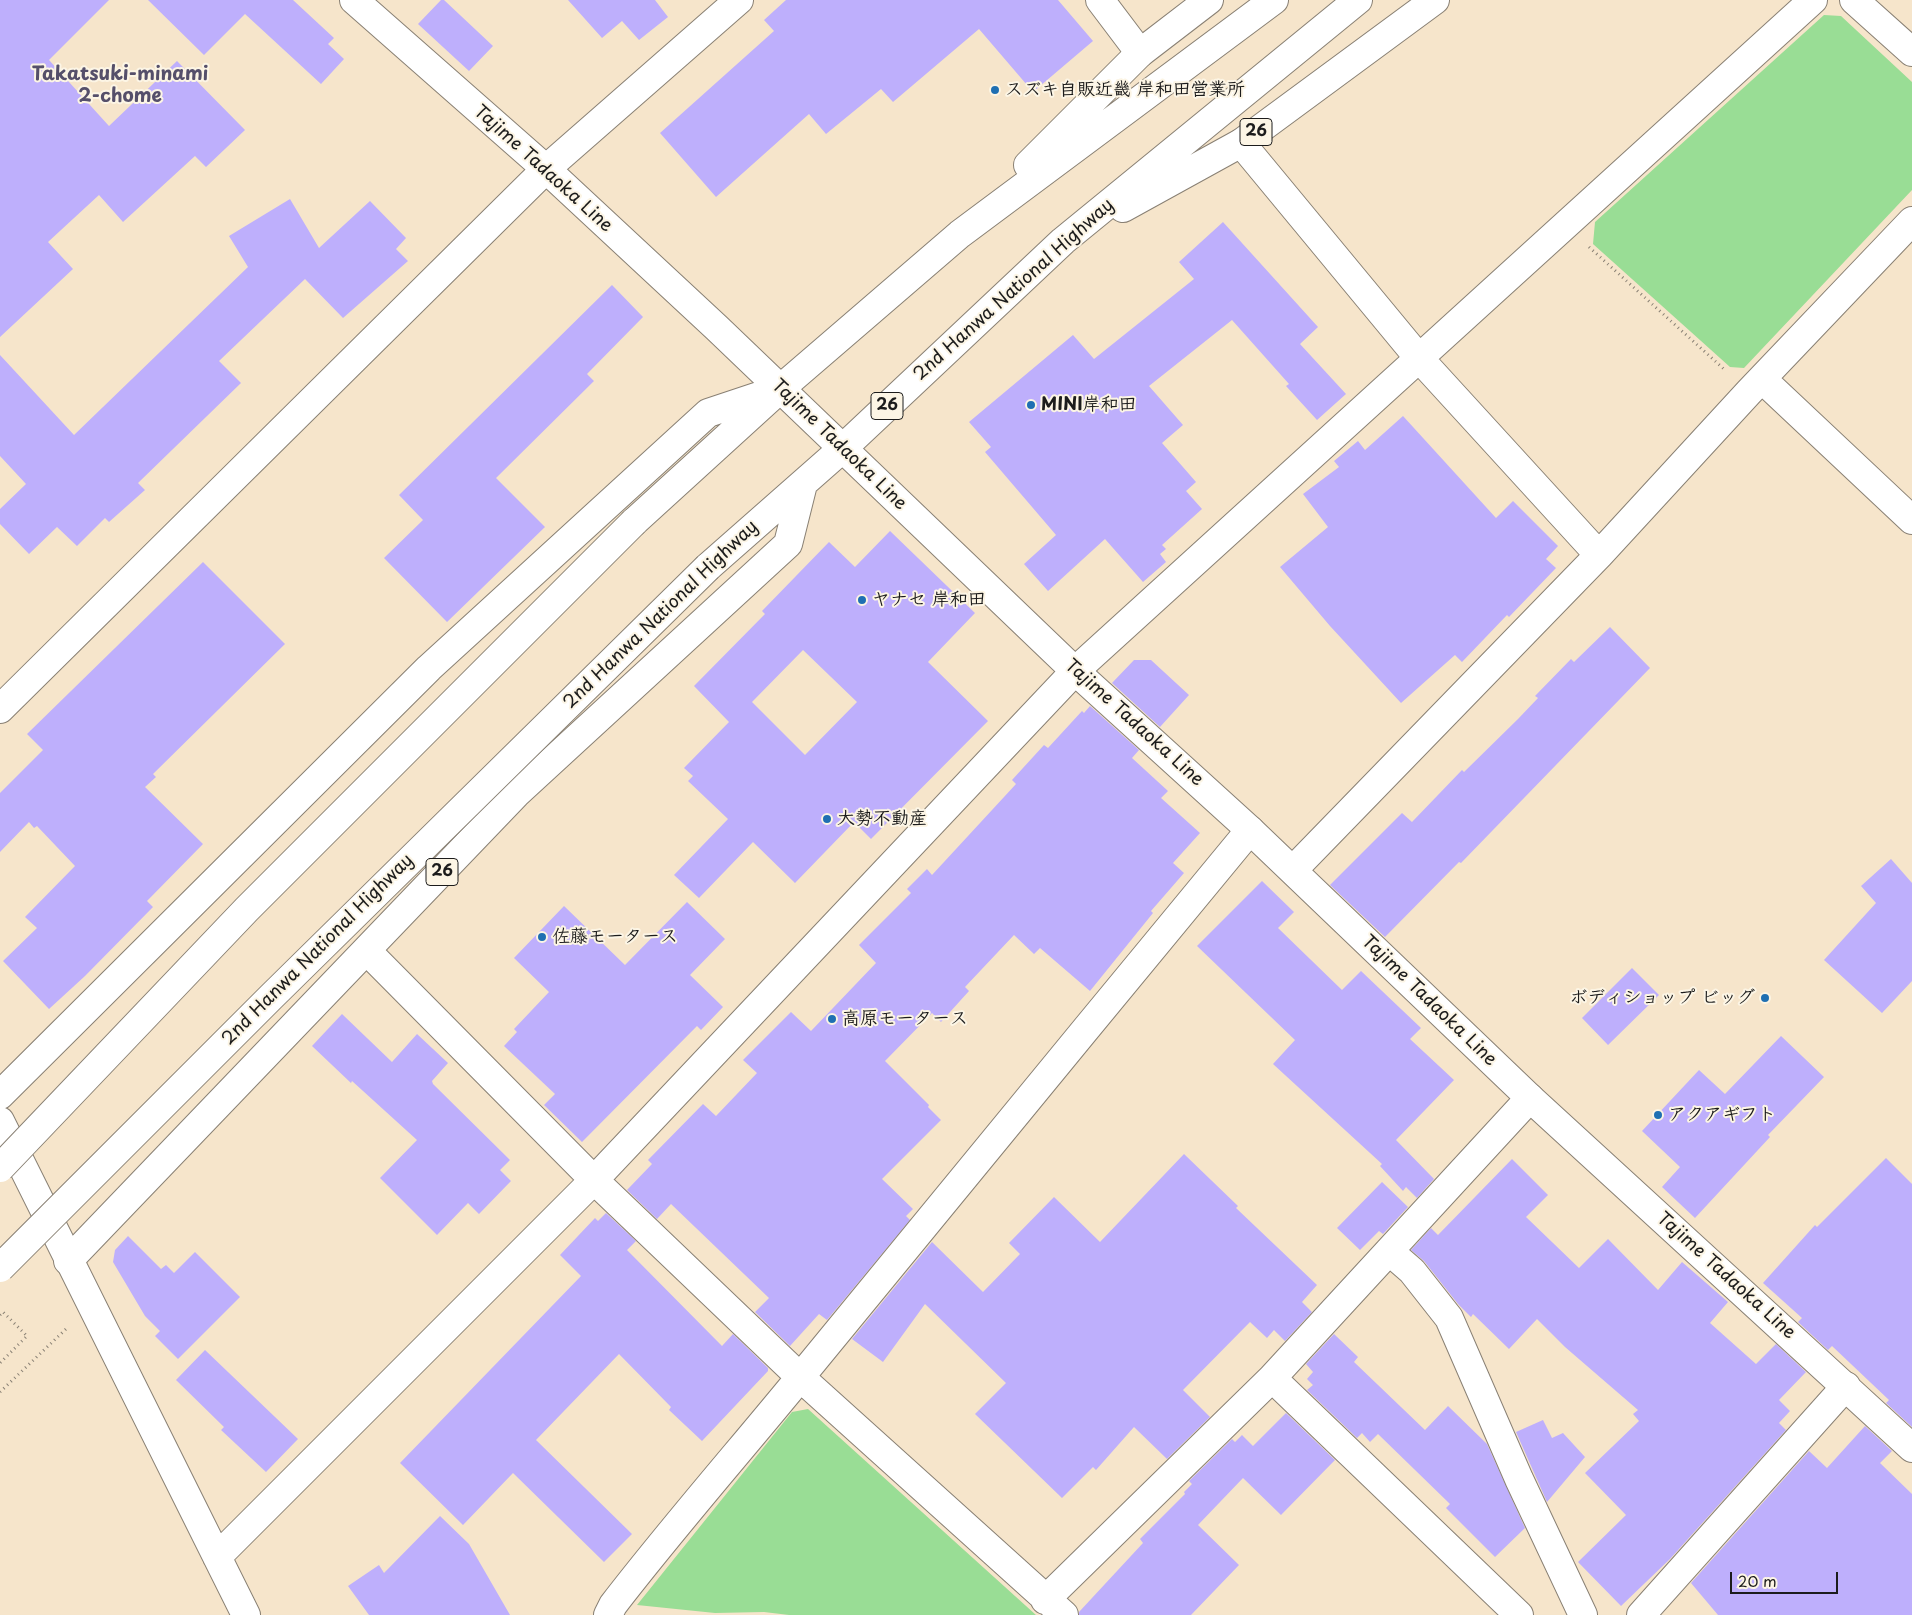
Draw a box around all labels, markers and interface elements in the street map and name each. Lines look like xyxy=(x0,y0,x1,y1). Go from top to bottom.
district label: Takatsuki-minami 2-chome xyxy=(32,64,208,108)
place label: スズキ自販近畿 岸和田営業所 xyxy=(1005,79,1245,101)
marker: スズキ自販近畿 岸和田営業所 xyxy=(989,84,1001,96)
street label: Tajime Tadaoka Line xyxy=(469,101,617,237)
road number: 26 xyxy=(1240,118,1272,146)
street label: 2nd Hanwa National Highway xyxy=(910,194,1118,386)
street label: Tajime Tadaoka Line xyxy=(767,375,911,515)
road number: 26 xyxy=(871,392,903,420)
place label: MINI岸和田 xyxy=(1041,394,1137,416)
marker: MINI岸和田 xyxy=(1025,399,1037,411)
street label: 2nd Hanwa National Highway xyxy=(559,516,763,714)
place label: ヤナセ 岸和田 xyxy=(872,589,986,611)
marker: ヤナセ 岸和田 xyxy=(856,594,868,606)
street label: Tajime Tadaoka Line xyxy=(1060,655,1208,791)
place label: 大勢不動産 xyxy=(837,808,927,830)
marker: 大勢不動産 xyxy=(821,813,833,825)
street label: 2nd Hanwa National Highway xyxy=(218,850,418,1050)
road number: 26 xyxy=(426,859,458,886)
place label: 佐藤モータース xyxy=(552,926,678,948)
marker: 佐藤モータース xyxy=(536,931,548,943)
street label: Tajime Tadaoka Line xyxy=(1357,931,1501,1071)
place label: ボディショップ ビッグ xyxy=(1569,987,1755,1009)
marker: ボディショップ ビッグ xyxy=(1759,992,1771,1004)
place label: 高原モータース xyxy=(842,1008,968,1030)
marker: 高原モータース xyxy=(826,1013,838,1025)
place label: アクアギフト xyxy=(1668,1104,1776,1126)
marker: アクアギフト xyxy=(1652,1109,1664,1121)
street label: Tajime Tadaoka Line xyxy=(1652,1208,1800,1344)
scale bar xyxy=(1732,1562,1840,1594)
text: 20 m xyxy=(1738,1569,1777,1592)

